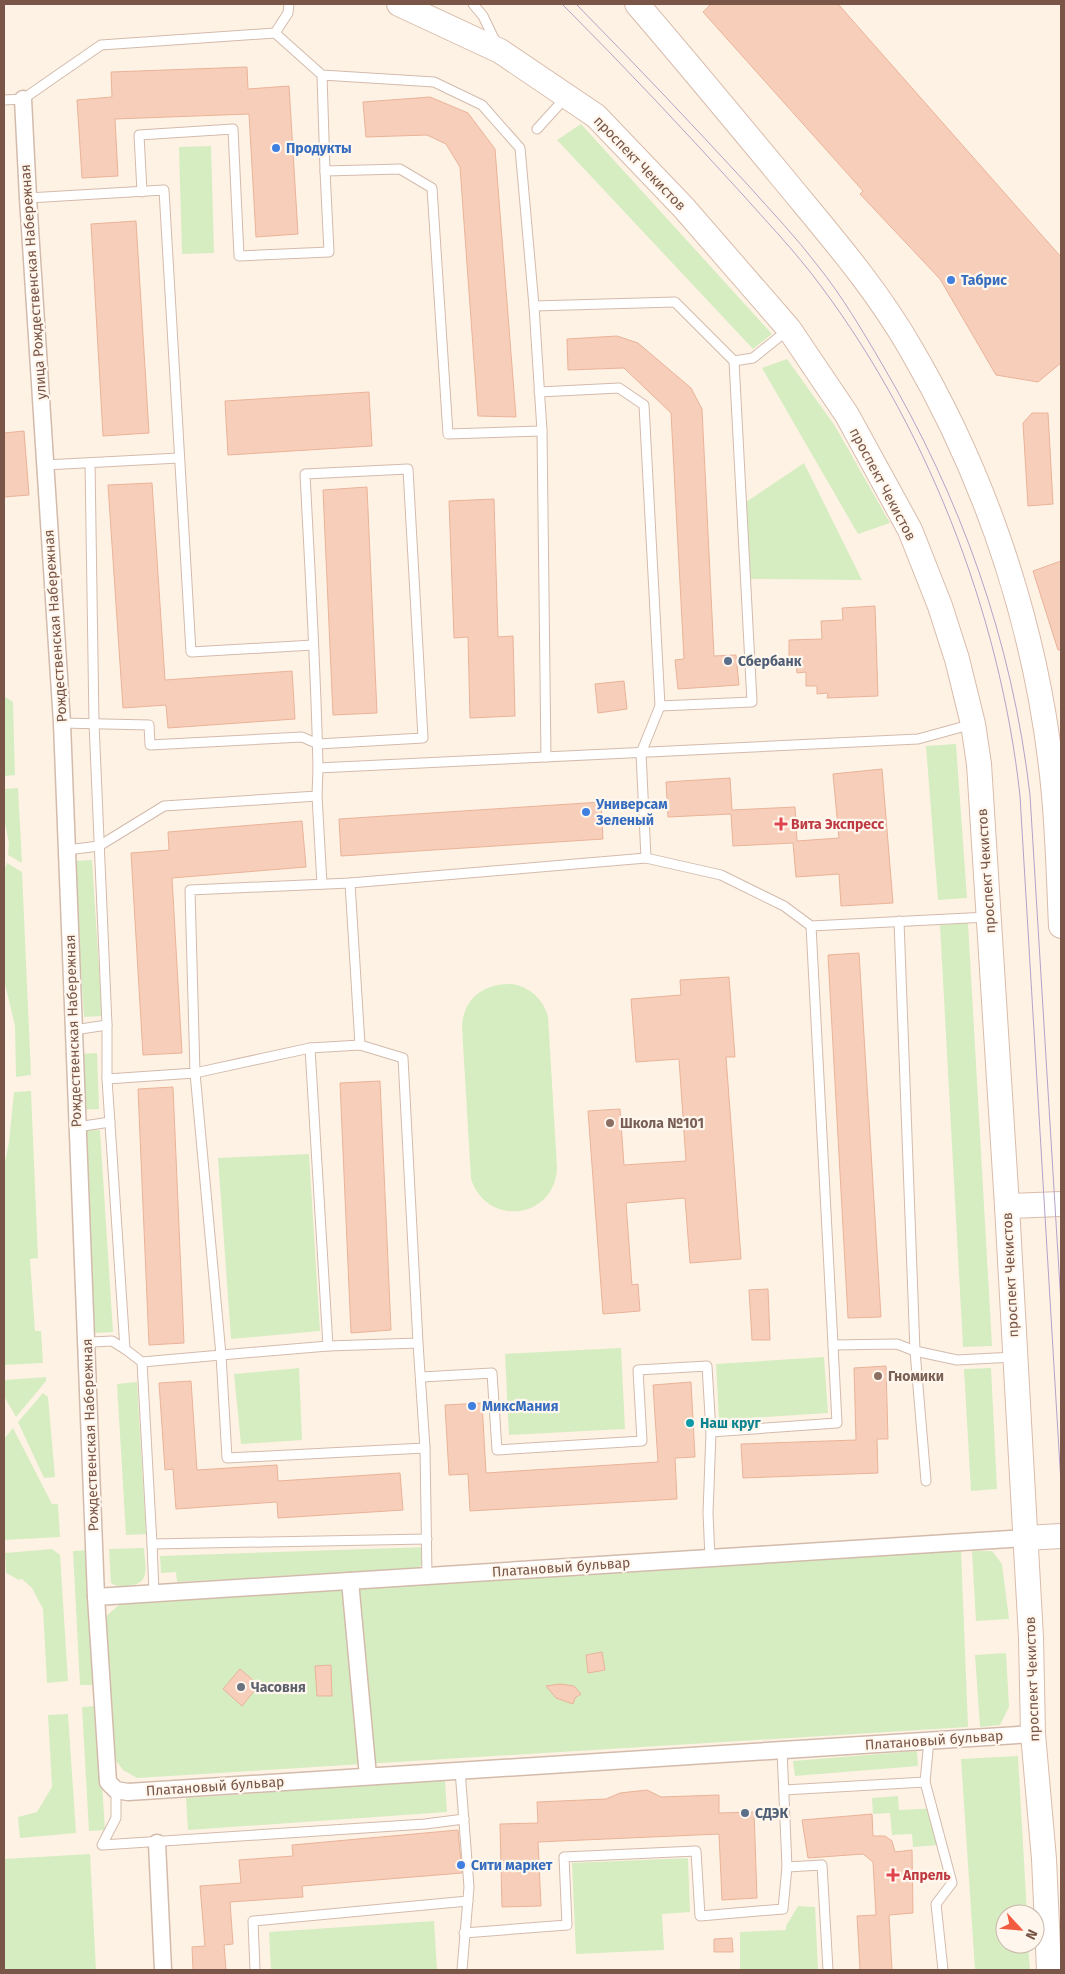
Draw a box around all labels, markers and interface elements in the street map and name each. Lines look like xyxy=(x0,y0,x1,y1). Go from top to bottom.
street label: проспект Чекистов xyxy=(590,112,689,214)
place label: Продукты xyxy=(286,140,352,157)
marker: Продукты xyxy=(270,142,282,154)
street label: улица Рождественская Набережная xyxy=(17,164,50,400)
place label: Табрис xyxy=(961,272,1007,289)
marker: Табрис xyxy=(945,274,957,286)
street label: проспект Чекистов xyxy=(846,425,920,544)
street label: Рождественская Набережная xyxy=(40,529,71,723)
place label: Сбербанк xyxy=(738,653,802,670)
marker: Сбербанк xyxy=(722,655,734,667)
place label: Универсам Зеленый xyxy=(595,796,668,829)
marker: Универсам Зеленый xyxy=(580,806,592,818)
street label: проспект Чекистов xyxy=(974,808,999,934)
place label: Вита Экспресс xyxy=(791,816,884,833)
marker: Вита Экспресс xyxy=(775,818,787,830)
street label: Рождественская Набережная xyxy=(62,934,85,1128)
place label: Школа №101 xyxy=(620,1115,704,1132)
marker: Школа №101 xyxy=(604,1117,616,1129)
street label: проспект Чекистов xyxy=(999,1212,1022,1338)
street label: Рождественская Набережная xyxy=(79,1338,102,1532)
place label: Гномики xyxy=(888,1368,944,1385)
marker: Гномики xyxy=(872,1370,884,1382)
place label: МиксМания xyxy=(482,1398,558,1415)
marker: МиксМания xyxy=(466,1400,478,1412)
place label: Наш круг xyxy=(700,1415,761,1432)
marker: Наш круг xyxy=(684,1417,696,1429)
street label: Платановый бульвар xyxy=(491,1554,631,1581)
street label: проспект Чекистов xyxy=(1022,1616,1043,1742)
place label: Часовня xyxy=(251,1679,306,1696)
marker: Часовня xyxy=(235,1681,247,1693)
street label: Платановый бульвар xyxy=(864,1727,1004,1754)
street label: Платановый бульвар xyxy=(145,1773,285,1800)
place label: СДЭК xyxy=(755,1805,788,1822)
marker: СДЭК xyxy=(739,1807,751,1819)
place label: Сити маркет xyxy=(471,1857,553,1874)
marker: Сити маркет xyxy=(455,1859,467,1871)
place label: Апрель xyxy=(902,1867,951,1884)
marker: Апрель xyxy=(887,1869,899,1881)
north arrow xyxy=(995,1904,1045,1954)
text: N xyxy=(1022,1927,1041,1942)

